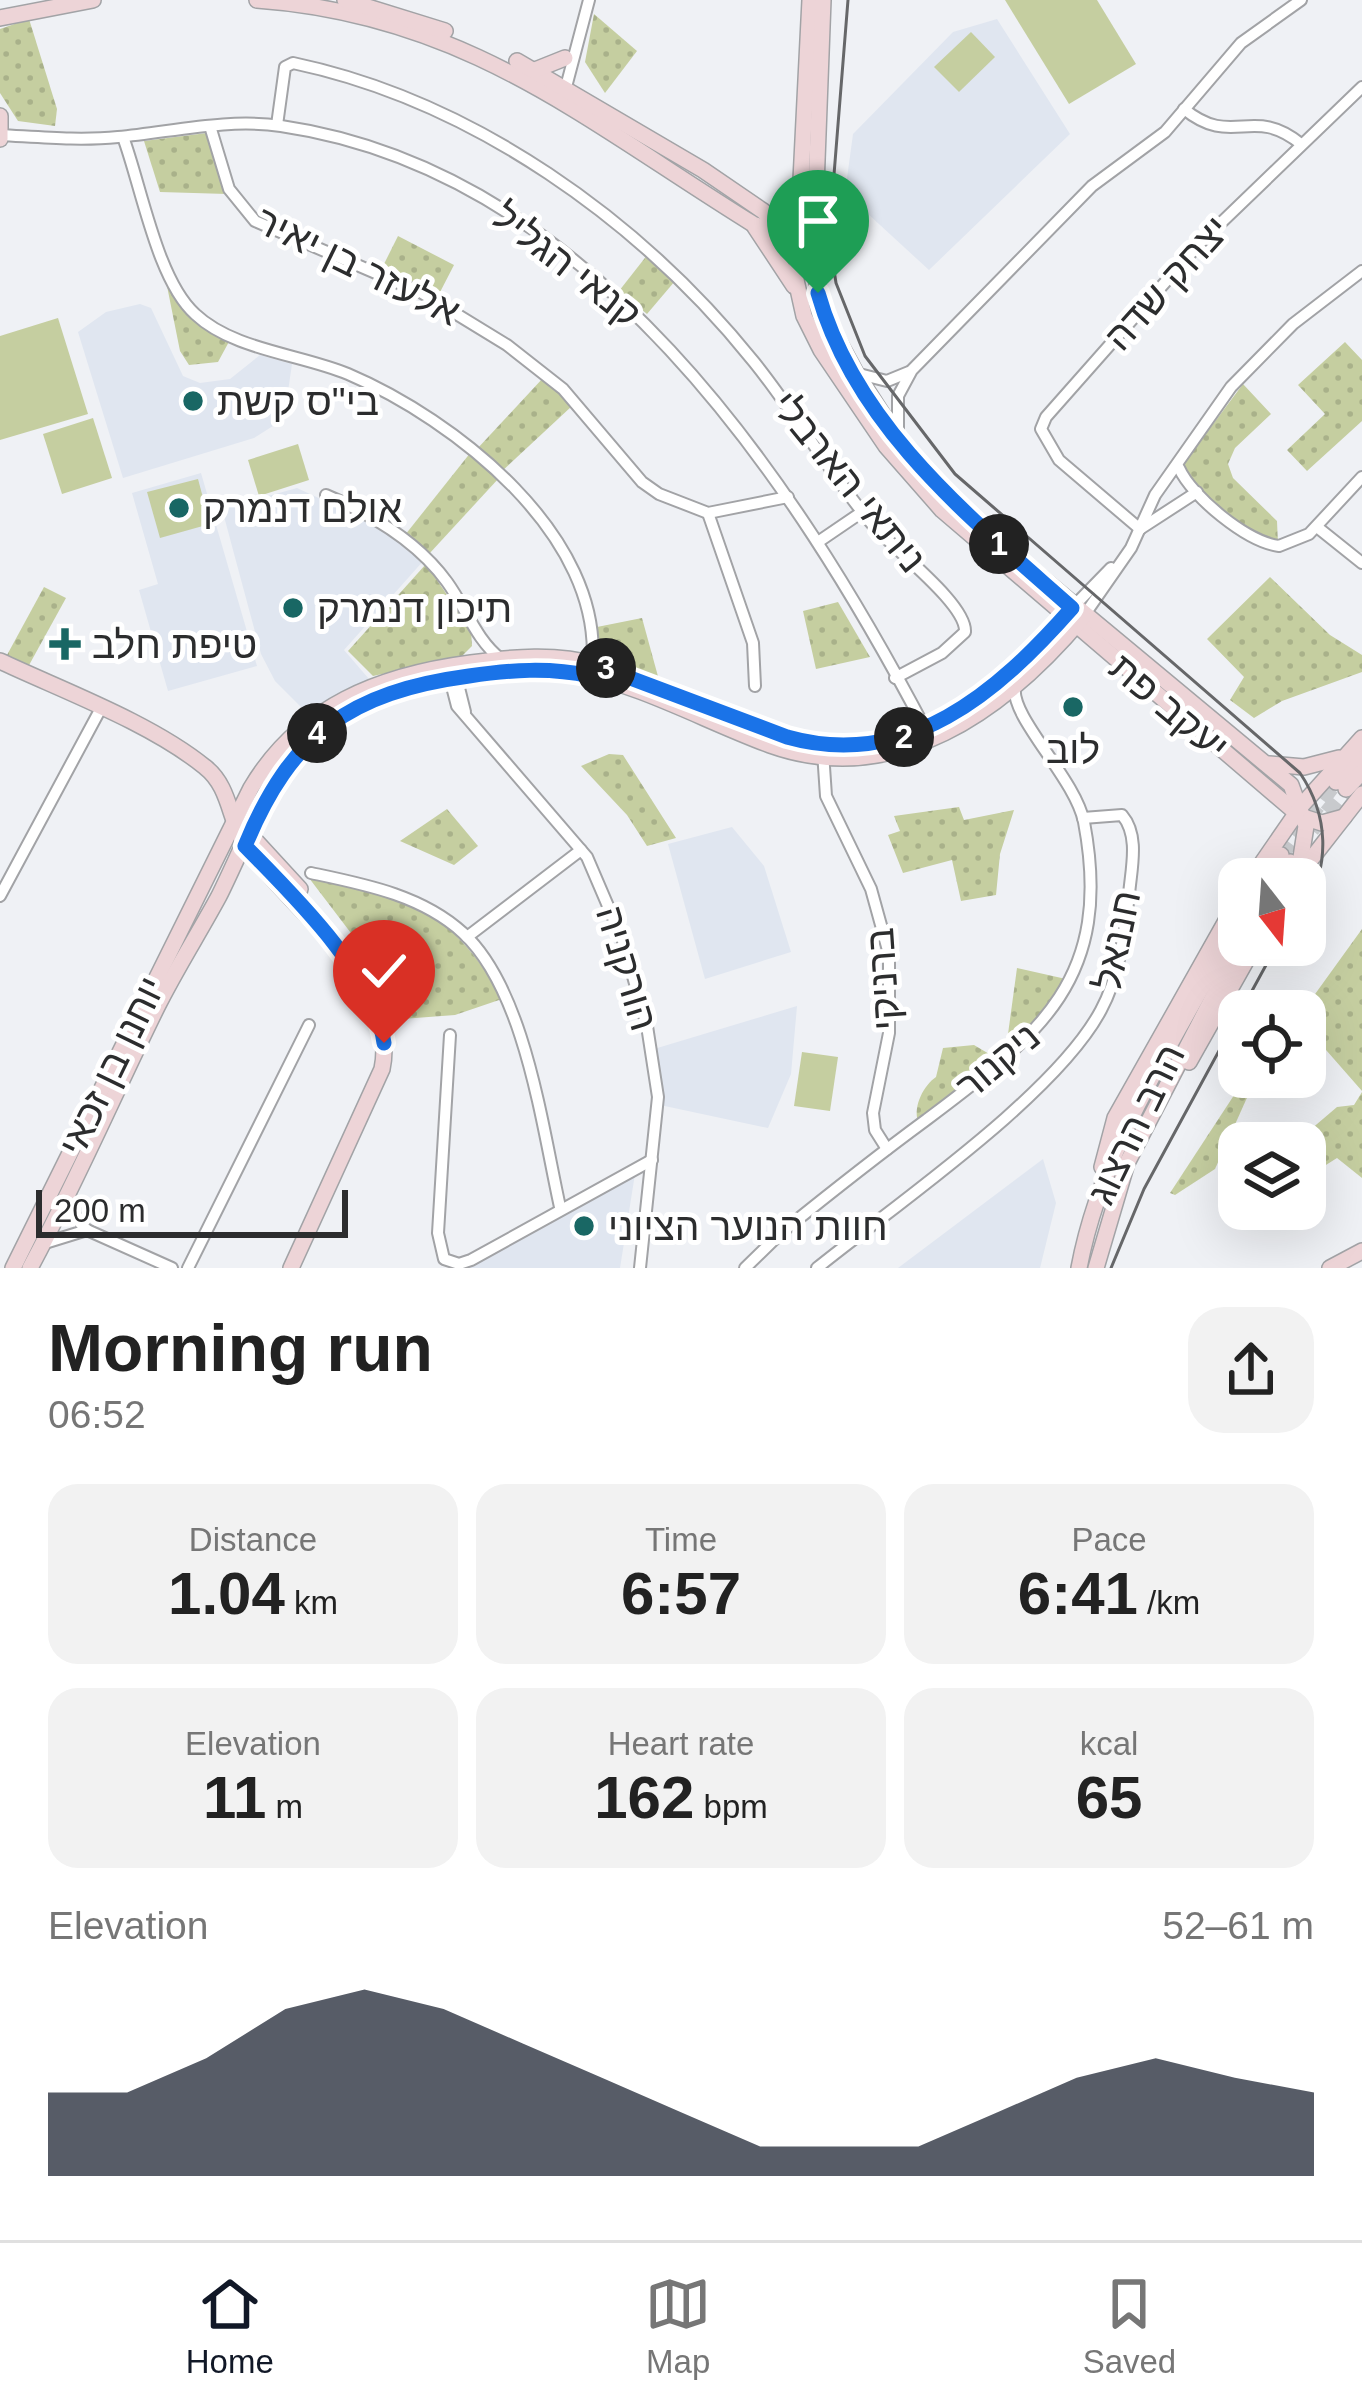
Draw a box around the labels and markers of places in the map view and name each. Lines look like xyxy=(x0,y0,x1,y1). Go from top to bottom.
pin xyxy=(767,170,869,293)
place label: בי"ס קשת xyxy=(217,380,379,423)
marker: בי"ס קשת xyxy=(180,388,206,414)
place label: אולם דנמרק xyxy=(203,487,402,530)
marker: אולם דנמרק xyxy=(166,495,192,521)
pin: 1 xyxy=(969,514,1029,574)
place label: תיכון דנמרק xyxy=(317,587,512,630)
marker: תיכון דנמרק xyxy=(280,595,306,621)
place label: טיפת חלב xyxy=(92,623,257,666)
marker: טיפת חלב xyxy=(49,628,81,660)
pin: 3 xyxy=(576,638,636,698)
marker: לוב xyxy=(1060,694,1086,720)
pin: 4 xyxy=(287,703,347,763)
pin: 2 xyxy=(874,707,934,767)
place label: לוב xyxy=(1046,728,1100,771)
pin xyxy=(333,920,435,1043)
place label: חוות הנוער הציוני xyxy=(608,1205,888,1248)
marker: חוות הנוער הציוני xyxy=(571,1213,597,1239)

